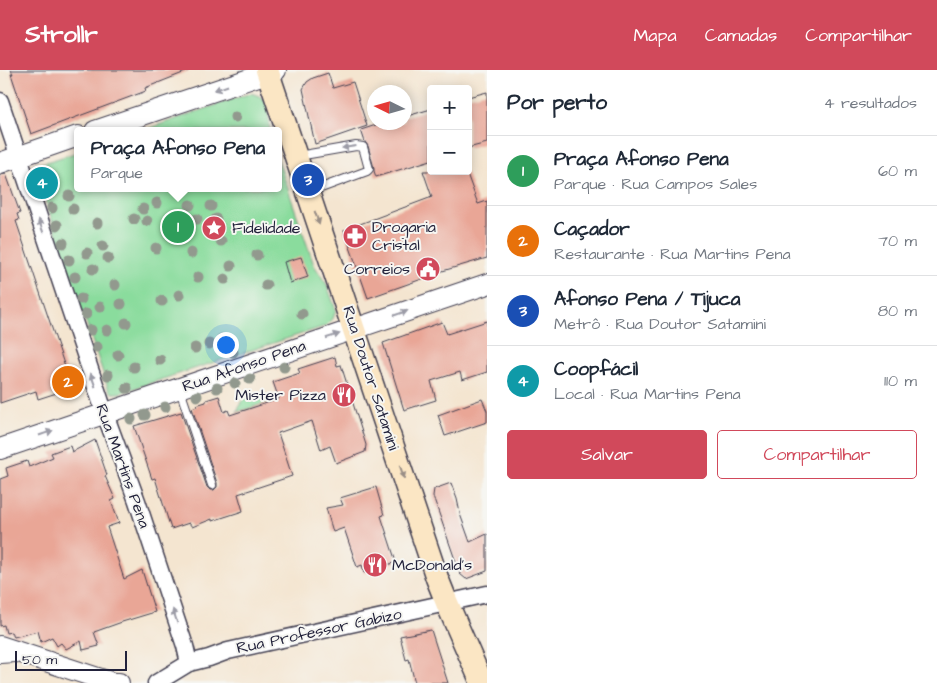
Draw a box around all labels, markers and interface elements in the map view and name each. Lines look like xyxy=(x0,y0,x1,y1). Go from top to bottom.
text: Strollr xyxy=(25,18,98,52)
text: Mapa xyxy=(633,23,677,48)
text: Camadas xyxy=(705,23,777,48)
text: Compartilhar xyxy=(805,23,912,48)
one-way arrow xyxy=(214,85,229,92)
north arrow xyxy=(367,85,412,130)
map controls xyxy=(427,85,472,175)
button: + xyxy=(427,85,472,130)
text: Por perto xyxy=(507,88,607,117)
text: 4 resultados xyxy=(824,92,917,114)
popup xyxy=(74,127,282,192)
button: − xyxy=(427,130,472,175)
text: Praça Afonso Pena xyxy=(91,135,265,162)
one-way arrow xyxy=(341,144,357,152)
text: Praça Afonso Pena xyxy=(554,146,729,173)
text: 1 xyxy=(522,160,524,182)
text: 60 m xyxy=(878,160,917,182)
pin: 3 xyxy=(292,161,324,199)
text: Parque xyxy=(91,162,143,184)
pin: 4 xyxy=(26,164,58,202)
text: Parque · Rua Campos Sales xyxy=(554,173,757,195)
pin: 1 xyxy=(162,208,194,246)
one-way arrow xyxy=(313,211,321,226)
place icon: Fidelidade xyxy=(201,215,227,241)
place label: Drogaria Cristal xyxy=(372,216,436,256)
text: Caçador xyxy=(554,216,630,243)
place label: Fidelidade xyxy=(232,217,301,239)
one-way arrow xyxy=(37,218,44,233)
pharmacy icon: Drogaria Cristal xyxy=(342,223,368,249)
text: 2 xyxy=(518,230,528,252)
text: 70 m xyxy=(878,230,917,252)
text: Restaurante · Rua Martins Pena xyxy=(554,243,791,265)
public building icon: Correios xyxy=(415,256,441,282)
place label: Correios xyxy=(344,258,410,280)
text: Afonso Pena / Tijuca xyxy=(554,286,740,313)
text: 3 xyxy=(519,300,527,322)
text: 80 m xyxy=(878,300,917,322)
street label: Rua Doutor Satamini xyxy=(337,303,405,454)
one-way arrow xyxy=(393,309,408,317)
text: Metrô · Rua Doutor Satamini xyxy=(554,313,766,335)
your location xyxy=(213,332,239,358)
one-way arrow xyxy=(325,332,340,340)
street label: Rua Afonso Pena xyxy=(179,335,309,397)
text: Coopfácil xyxy=(554,356,638,383)
pin: 2 xyxy=(52,363,84,401)
text: 4 xyxy=(518,370,528,392)
text: 110 m xyxy=(884,370,917,392)
one-way arrow xyxy=(89,372,96,387)
restaurant icon: Mister Pizza xyxy=(331,382,357,408)
text: Local · Rua Martins Pena xyxy=(554,383,741,405)
place label: Mister Pizza xyxy=(235,384,326,406)
street label: Rua Martins Pena xyxy=(90,401,156,531)
one-way arrow xyxy=(39,429,54,437)
button: Salvar xyxy=(507,430,707,479)
button: Compartilhar xyxy=(717,430,917,479)
one-way arrow xyxy=(399,464,406,479)
restaurant icon: McDonald's xyxy=(362,552,388,578)
place label: McDonald's xyxy=(392,554,472,576)
street label: Rua Professor Gabizo xyxy=(234,603,404,659)
one-way arrow xyxy=(171,608,179,623)
scale bar xyxy=(15,648,128,671)
text: 50 m xyxy=(22,650,57,670)

